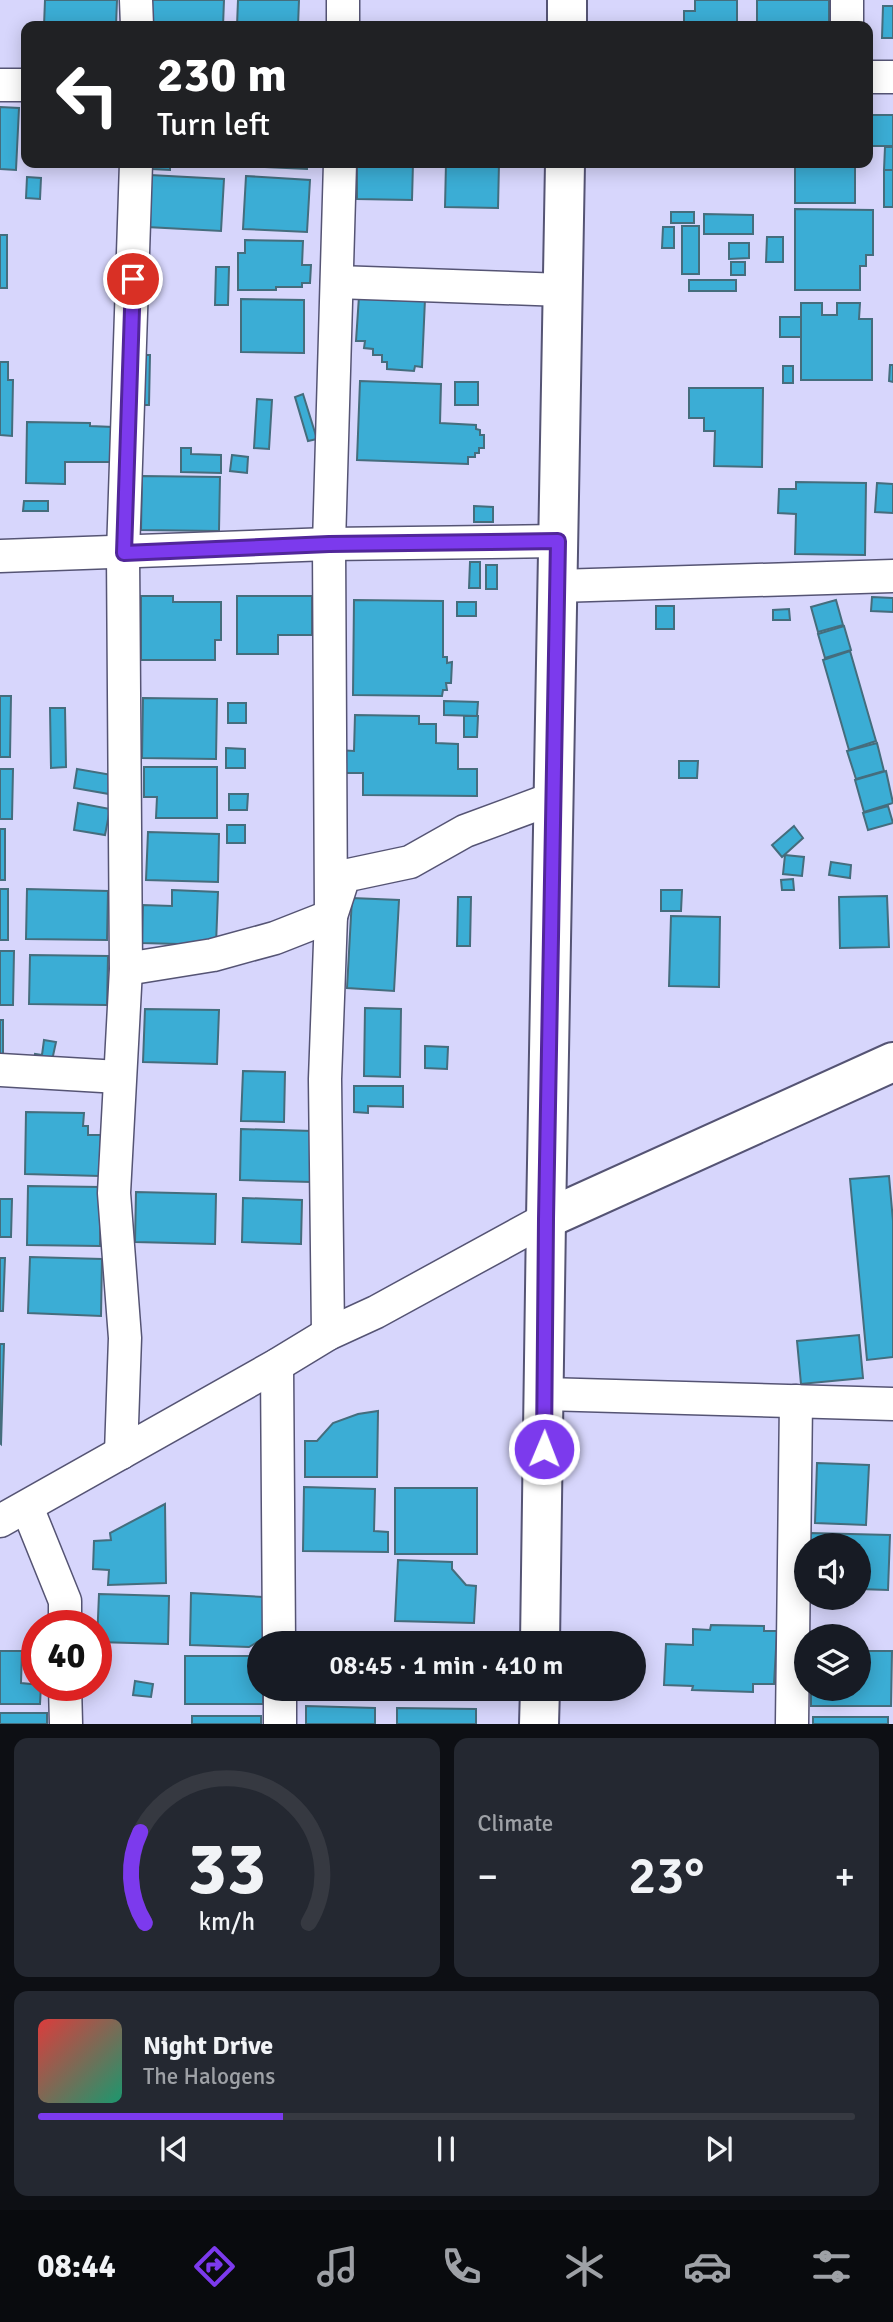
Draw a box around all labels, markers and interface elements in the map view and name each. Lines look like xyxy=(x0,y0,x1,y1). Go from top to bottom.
text: 230 m xyxy=(157,45,287,105)
icon: left xyxy=(42,49,133,140)
text: Turn left xyxy=(157,105,270,144)
pin xyxy=(103,249,163,309)
icon: arrive xyxy=(114,260,152,298)
position arrow xyxy=(507,1412,581,1486)
map controls xyxy=(794,1533,871,1701)
button: sound xyxy=(794,1533,871,1610)
speed limit sign: 40 xyxy=(21,1610,112,1701)
button: layers xyxy=(794,1624,871,1701)
text: 08:45 · 1 min · 410 m xyxy=(330,1650,563,1682)
text: Climate xyxy=(478,1809,553,1838)
text: 33 xyxy=(187,1826,266,1915)
text: 23° xyxy=(628,1844,704,1908)
text: − xyxy=(478,1853,498,1900)
text: + xyxy=(834,1853,855,1900)
text: km/h xyxy=(198,1906,255,1937)
text: Night Drive xyxy=(143,2030,273,2062)
text: The Halogens xyxy=(143,2062,275,2091)
icon: previous xyxy=(155,2130,193,2168)
icon: pause xyxy=(427,2130,465,2168)
icon: next xyxy=(700,2130,738,2168)
icon: directions xyxy=(190,2242,239,2291)
icon: music xyxy=(313,2242,362,2291)
icon: phone xyxy=(437,2242,486,2291)
icon: climate xyxy=(560,2242,609,2291)
icon: car xyxy=(683,2242,732,2291)
icon: filters xyxy=(807,2242,856,2291)
text: 08:44 xyxy=(37,2247,116,2286)

